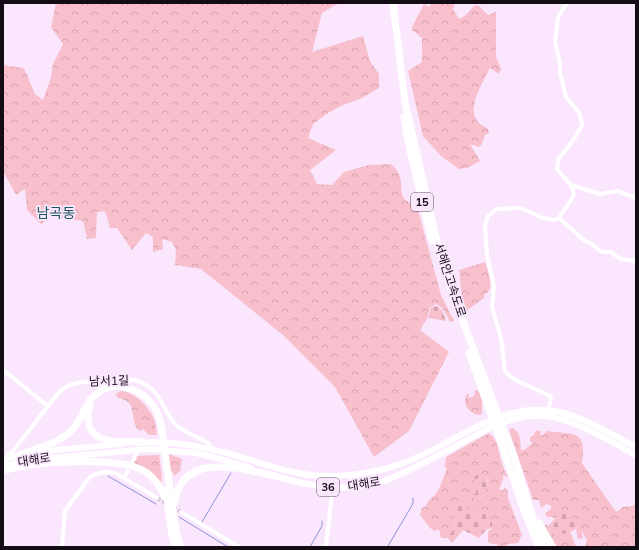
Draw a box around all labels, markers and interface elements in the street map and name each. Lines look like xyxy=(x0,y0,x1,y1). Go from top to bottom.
road number: 15 xyxy=(411,193,433,211)
district label: 남곡동 xyxy=(37,204,75,222)
street label: 서해안고속도로 xyxy=(431,241,470,319)
street label: 남서1길 xyxy=(89,372,129,389)
street label: 대해로 xyxy=(16,450,51,470)
street label: 대해로 xyxy=(346,474,381,494)
road number: 36 xyxy=(317,478,339,496)

